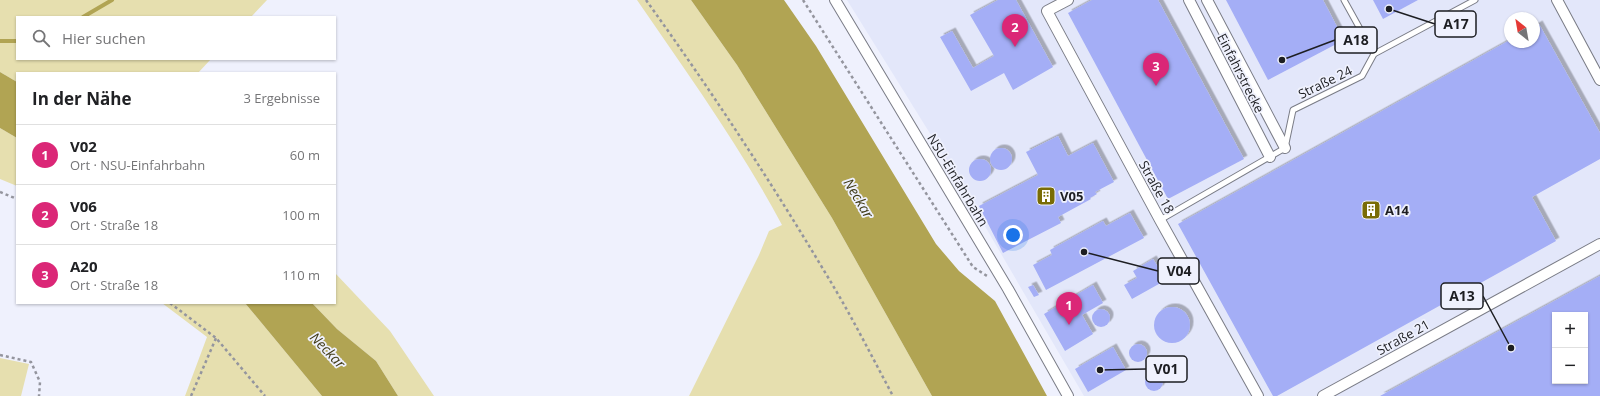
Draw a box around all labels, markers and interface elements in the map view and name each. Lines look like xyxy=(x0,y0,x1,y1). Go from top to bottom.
callout: A17 xyxy=(1435,11,1476,37)
north arrow xyxy=(1504,12,1540,48)
pin: 2 xyxy=(1002,14,1028,47)
text: A17 xyxy=(1443,14,1469,33)
search box xyxy=(16,16,336,60)
icon: search xyxy=(30,27,52,49)
callout: A18 xyxy=(1335,27,1377,53)
text: Hier suchen xyxy=(62,28,146,48)
street label: Einfahrstrecke xyxy=(1213,30,1269,116)
text: A18 xyxy=(1343,30,1369,49)
pin: 3 xyxy=(1143,53,1169,86)
street label: Straße 24 xyxy=(1295,61,1355,103)
text: In der Nähe xyxy=(32,87,131,110)
text: 3 Ergebnisse xyxy=(243,89,320,107)
street label: NSU-Einfahrbahn xyxy=(923,130,993,230)
text: V02 xyxy=(70,136,97,156)
text: 1 xyxy=(41,146,49,164)
text: 60 m xyxy=(290,146,320,164)
text: Ort · NSU-Einfahrbahn xyxy=(70,156,205,174)
street label: Straße 18 xyxy=(1135,157,1179,217)
water label: Neckar xyxy=(840,174,879,222)
building icon: V05 xyxy=(1035,185,1057,207)
place label: V05 xyxy=(1060,187,1083,205)
text: V06 xyxy=(70,196,97,216)
building icon: A14 xyxy=(1360,199,1382,221)
place label: A14 xyxy=(1385,201,1409,219)
text: 2 xyxy=(41,206,49,224)
text: 100 m xyxy=(282,206,320,224)
text: Ort · Straße 18 xyxy=(70,216,158,234)
your location xyxy=(1003,225,1023,245)
text: A20 xyxy=(70,256,98,276)
callout: V04 xyxy=(1158,258,1199,284)
text: V04 xyxy=(1166,261,1192,280)
text: 3 xyxy=(41,266,49,284)
text: 110 m xyxy=(282,266,320,284)
text: Ort · Straße 18 xyxy=(70,276,158,294)
callout: A13 xyxy=(1441,283,1483,309)
text: A13 xyxy=(1449,286,1475,305)
pin: 1 xyxy=(1056,292,1082,325)
map controls xyxy=(1552,312,1588,384)
button: + xyxy=(1552,312,1588,348)
street label: Straße 21 xyxy=(1373,315,1433,359)
water label: Neckar xyxy=(306,328,350,373)
button: − xyxy=(1552,348,1588,384)
callout: V01 xyxy=(1146,356,1187,382)
text: V01 xyxy=(1153,359,1179,378)

